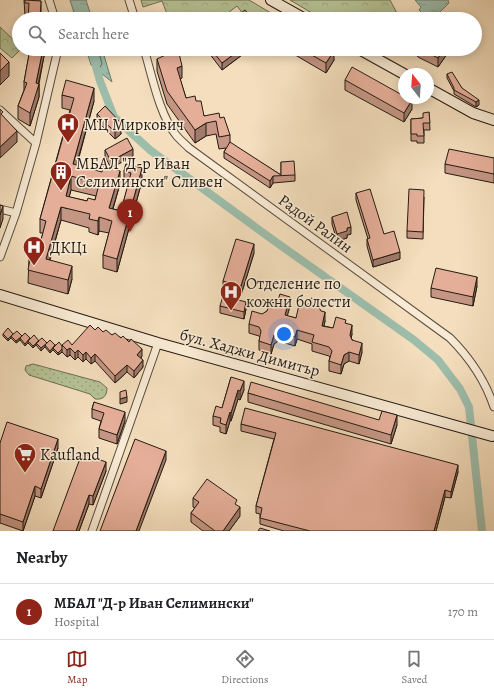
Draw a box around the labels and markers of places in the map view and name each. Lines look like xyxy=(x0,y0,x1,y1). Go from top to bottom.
hospital icon: МЦ Миркович xyxy=(55,111,81,144)
place label: МЦ Миркович xyxy=(84,114,184,136)
place label: МБАЛ "Д-р Иван Селимински" Сливен xyxy=(76,153,223,193)
building icon: МБАЛ "Д-р Иван Селимински" Сливен xyxy=(48,159,74,192)
pin: 1 xyxy=(117,199,143,232)
hospital icon: ДКЦ1 xyxy=(21,234,47,267)
place label: ДКЦ1 xyxy=(50,237,88,259)
place label: Отделение по кожни болести xyxy=(246,273,351,313)
hospital icon: Отделение по кожни болести xyxy=(218,279,244,312)
supermarket icon: Kaufland xyxy=(12,441,38,474)
place label: Kaufland xyxy=(40,444,100,466)

